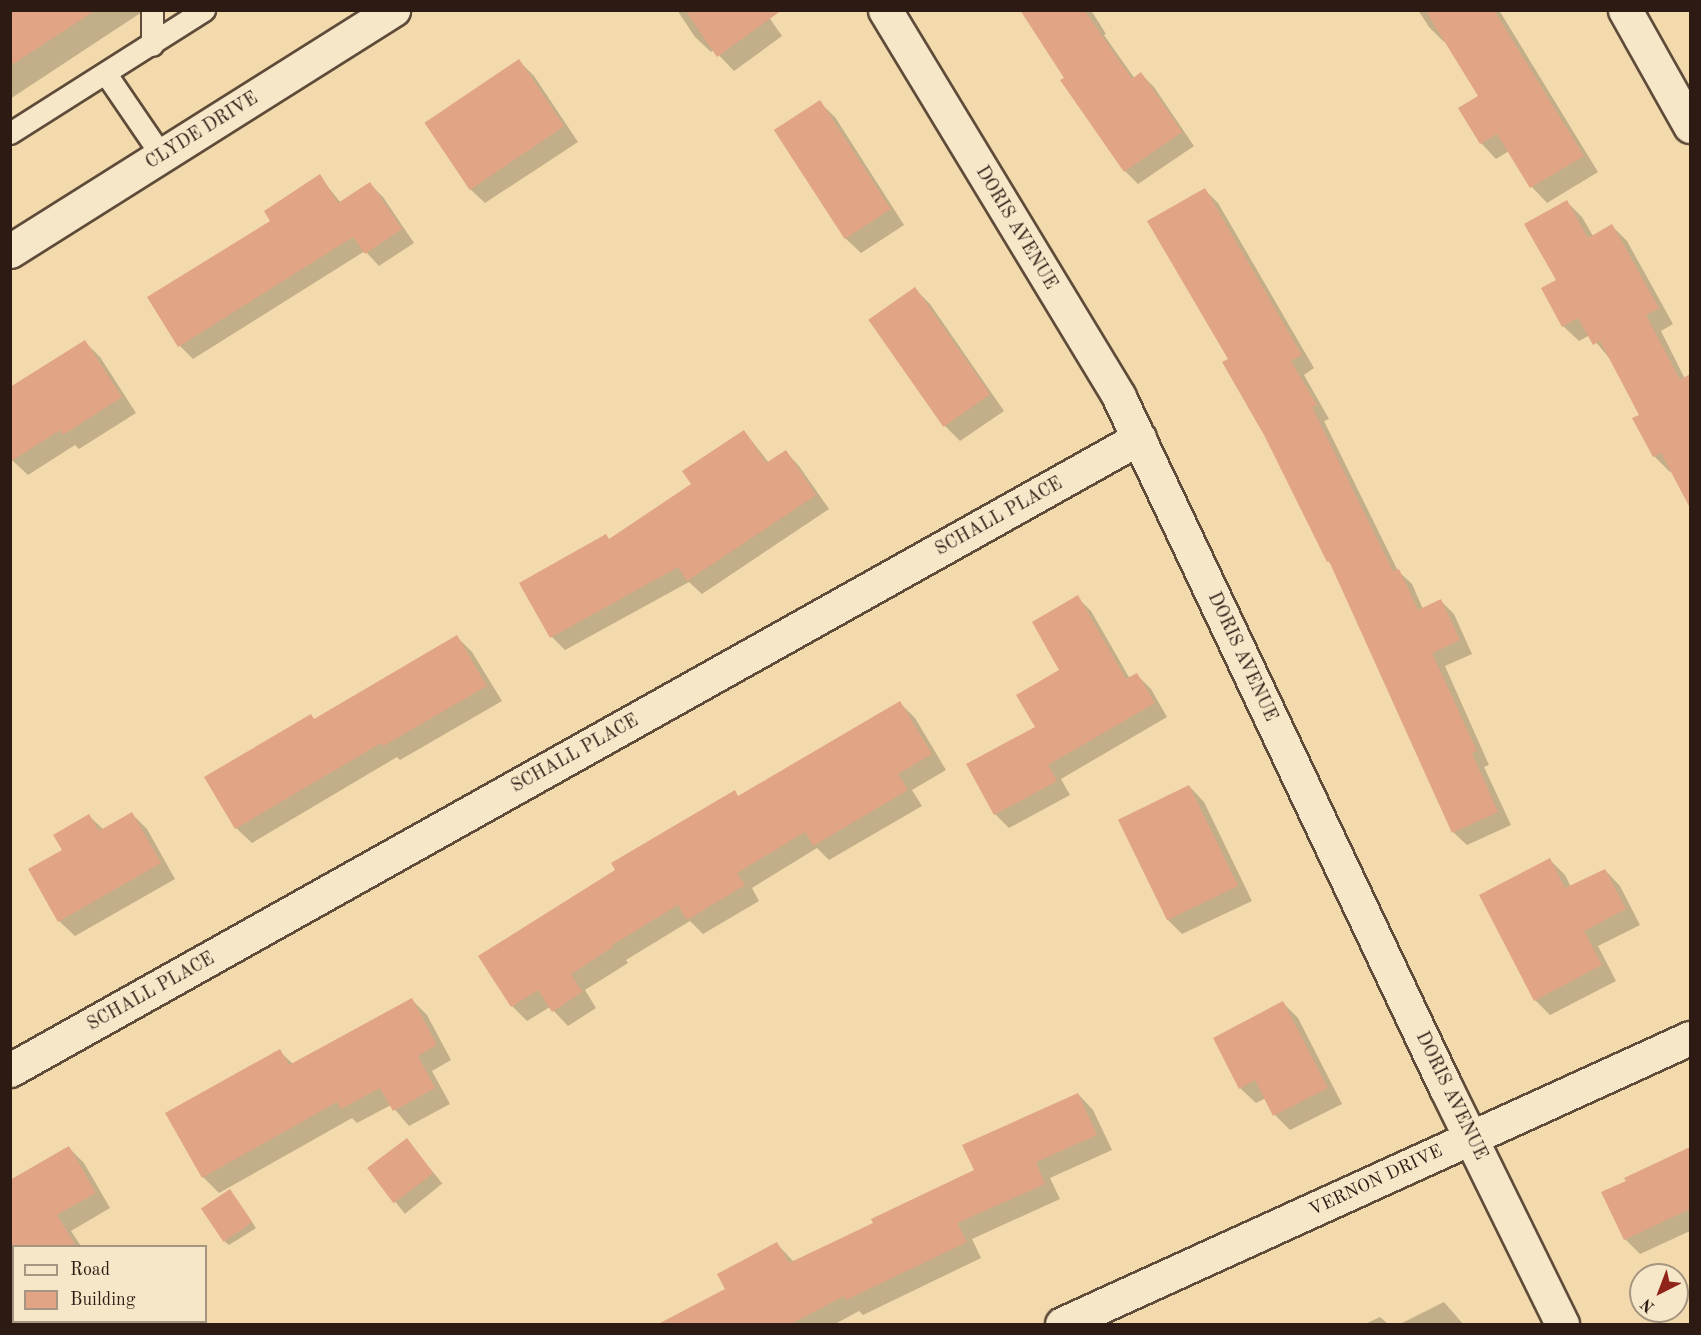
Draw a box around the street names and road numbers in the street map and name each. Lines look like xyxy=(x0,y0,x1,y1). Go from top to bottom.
street label: CLYDE DRIVE xyxy=(142,88,262,174)
street label: DORIS AVENUE xyxy=(971,162,1061,294)
street label: SCHALL PLACE xyxy=(932,473,1066,561)
street label: DORIS AVENUE xyxy=(1203,589,1281,725)
street label: SCHALL PLACE xyxy=(508,710,642,798)
street label: SCHALL PLACE xyxy=(84,948,218,1036)
street label: DORIS AVENUE xyxy=(1411,1028,1491,1164)
street label: VERNON DRIVE xyxy=(1306,1141,1446,1221)

